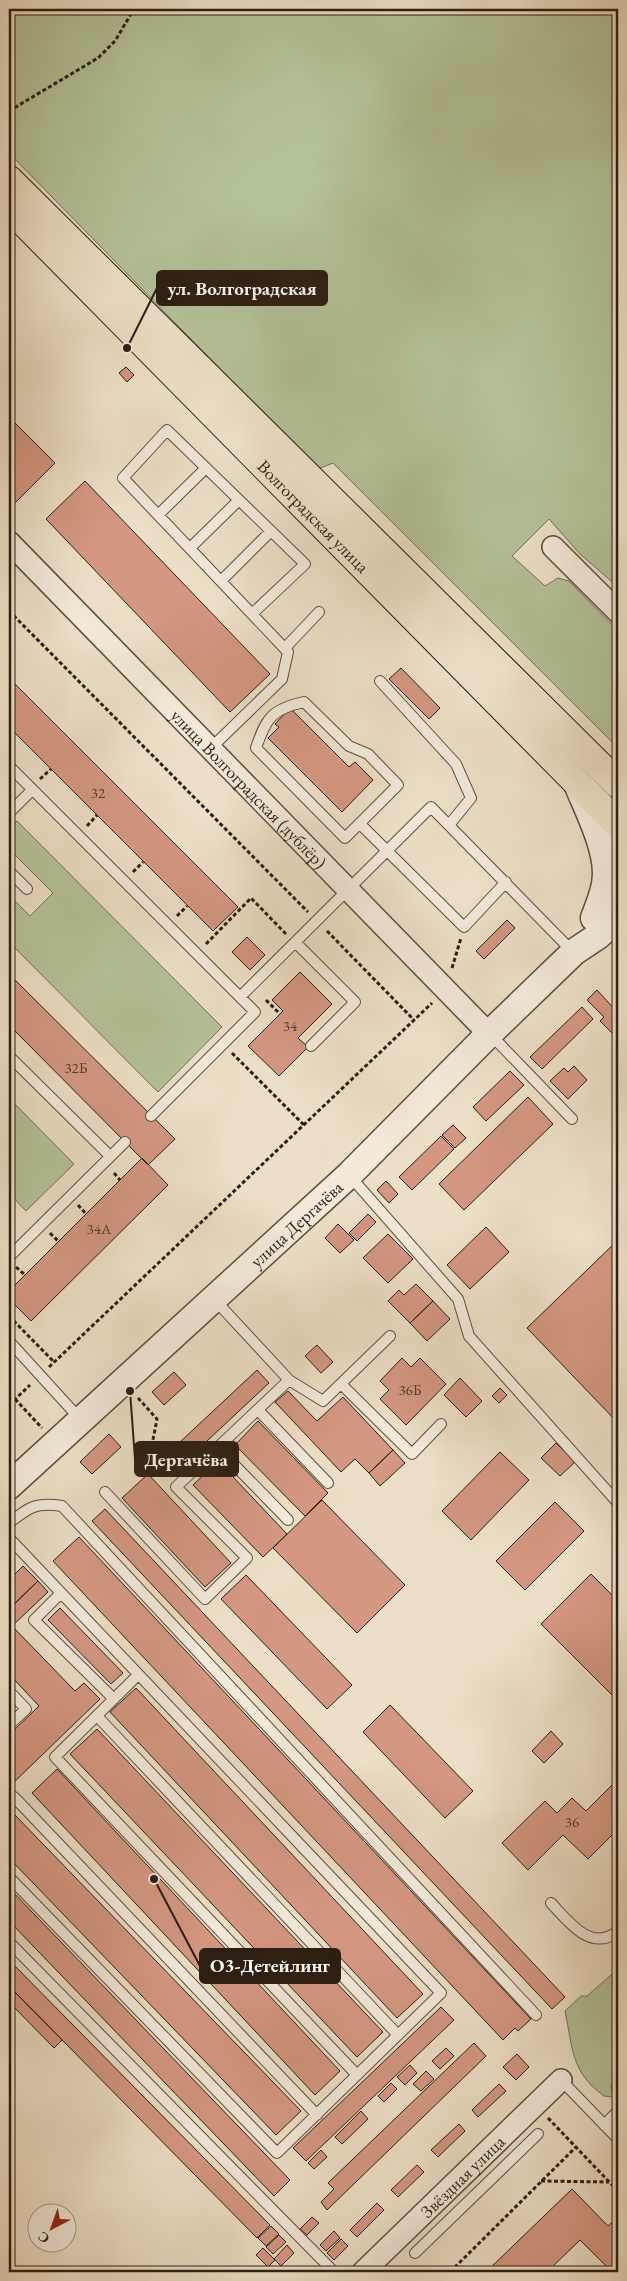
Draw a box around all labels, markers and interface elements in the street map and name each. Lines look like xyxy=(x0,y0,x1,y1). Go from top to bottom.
callout: ул. Волгоградская xyxy=(157,271,327,305)
text: ул. Волгоградская xyxy=(167,276,317,301)
street label: Волгоградская улица xyxy=(253,454,375,578)
street label: улица Волгоградская (дублёр) xyxy=(166,704,332,873)
house number: 32 xyxy=(91,783,106,802)
house number: 34 xyxy=(283,1016,298,1035)
house number: 32Б xyxy=(64,1058,88,1077)
street label: улица Дергачёва xyxy=(245,1175,348,1272)
house number: 34А xyxy=(87,1219,112,1238)
house number: 36Б xyxy=(398,1380,422,1399)
callout: Дергачёва xyxy=(135,1442,238,1476)
text: Дергачёва xyxy=(144,1447,228,1472)
house number: 36 xyxy=(565,1812,579,1831)
callout: О3-Детейлинг xyxy=(200,1949,340,1983)
text: О3-Детейлинг xyxy=(210,1953,330,1978)
street label: Звёздная улица xyxy=(415,2129,510,2222)
north arrow xyxy=(28,2204,78,2254)
text: С xyxy=(34,2228,53,2248)

